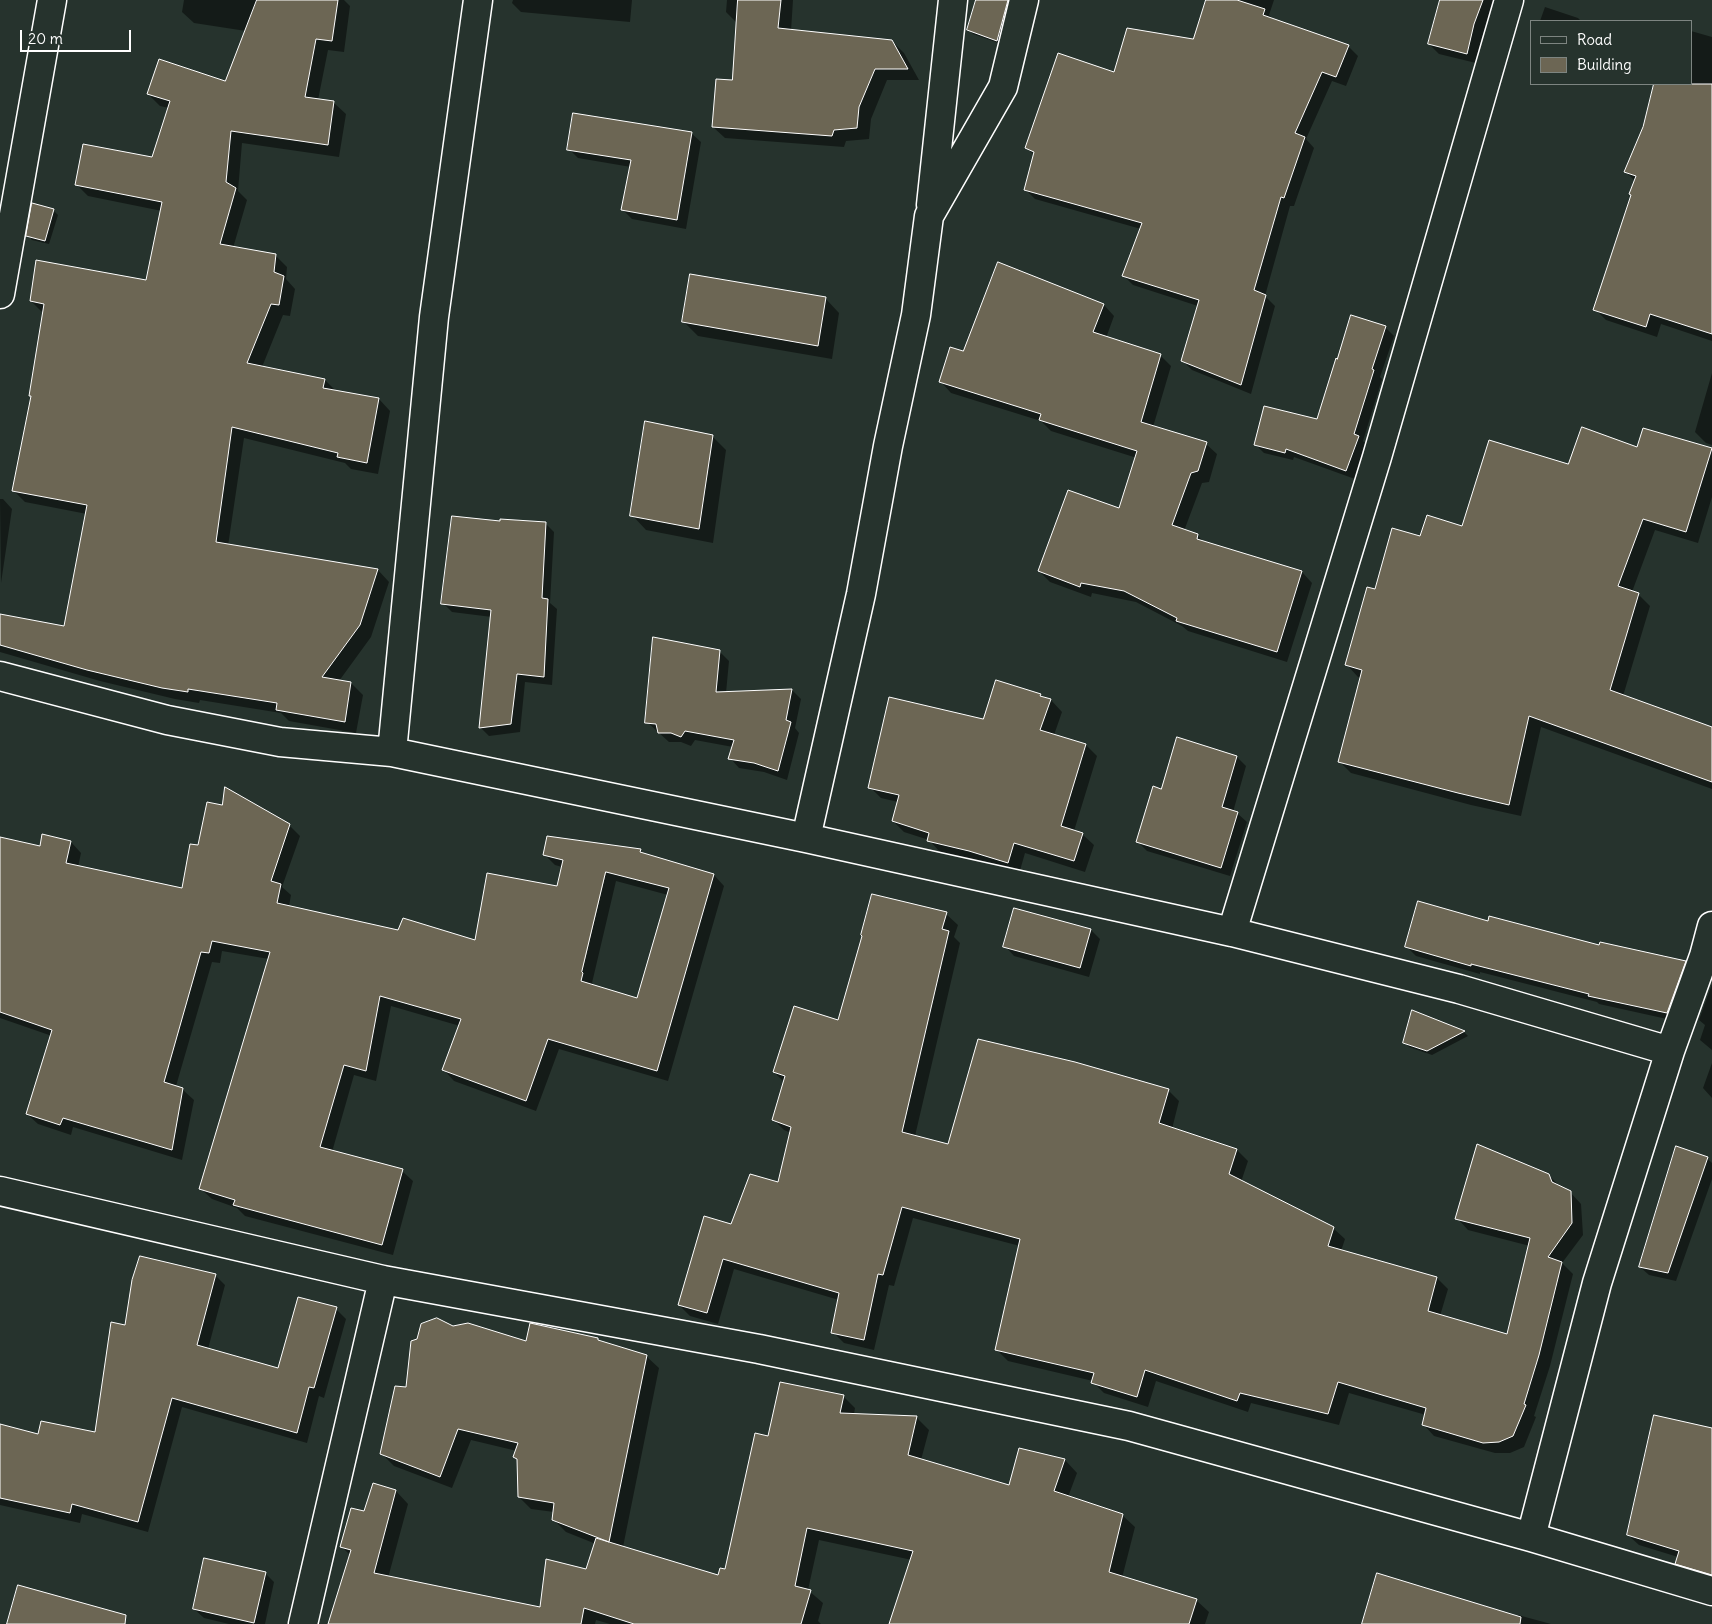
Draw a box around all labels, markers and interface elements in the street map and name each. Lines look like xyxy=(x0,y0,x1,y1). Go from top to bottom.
scale bar xyxy=(22,20,134,52)
legend xyxy=(1530,20,1692,85)
text: 20 m xyxy=(28,29,63,48)
text: Road xyxy=(1577,30,1612,49)
text: Building xyxy=(1577,55,1632,74)

